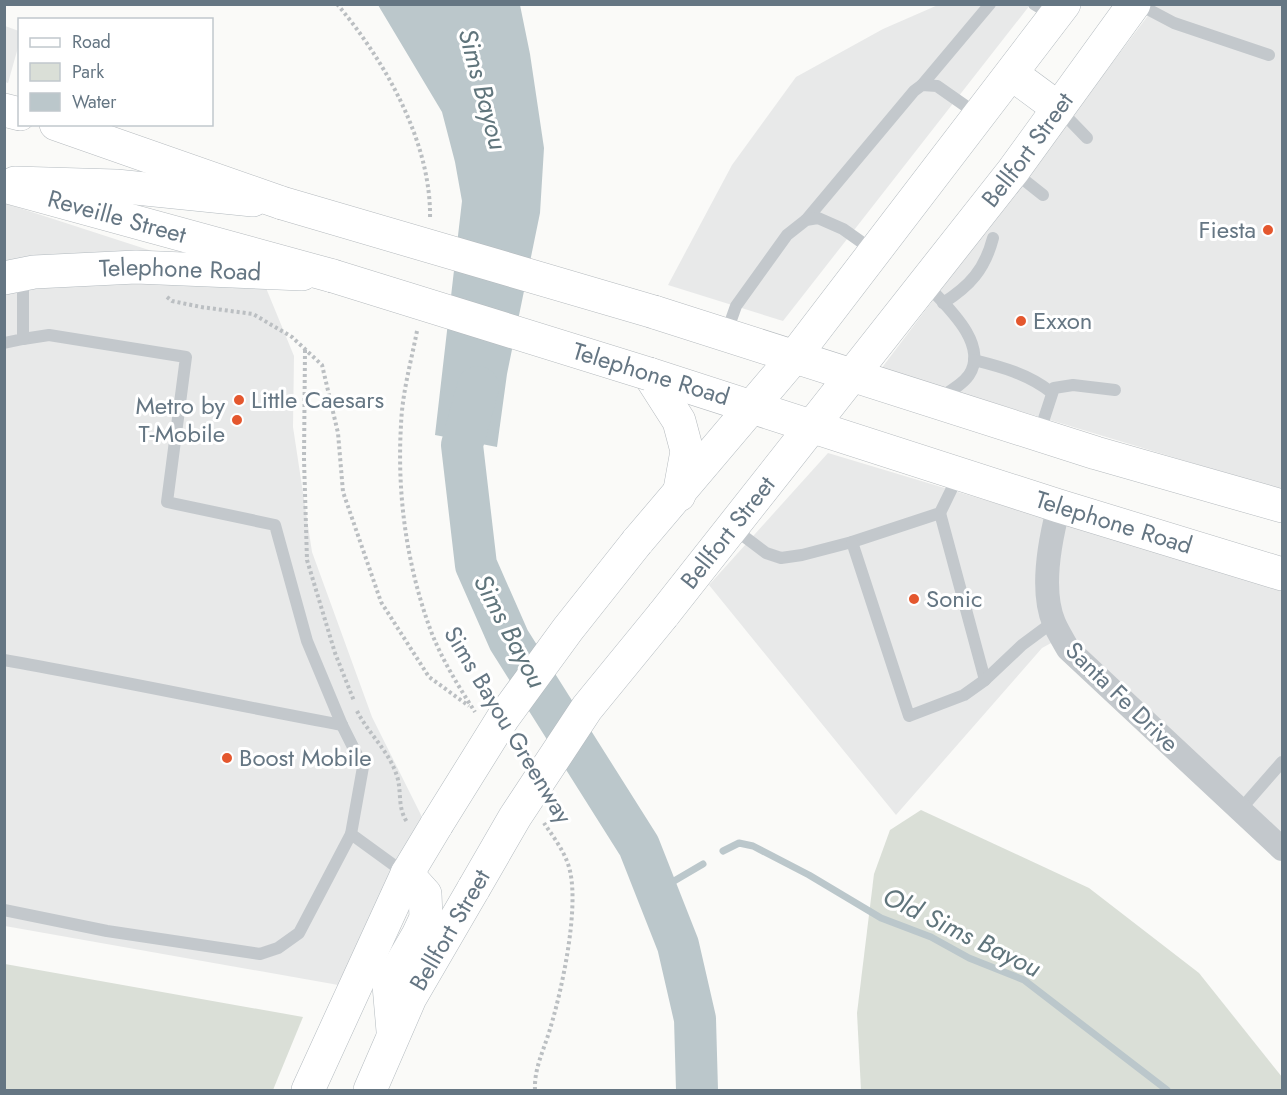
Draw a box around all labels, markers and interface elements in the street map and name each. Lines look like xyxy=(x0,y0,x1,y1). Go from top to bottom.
legend xyxy=(18,18,213,126)
water label: Sims Bayou xyxy=(449,24,517,154)
text: Road xyxy=(72,29,111,55)
text: Park xyxy=(72,59,104,85)
street label: Bellfort Street xyxy=(973,85,1082,215)
text: Water xyxy=(72,89,117,115)
street label: Reveille Street xyxy=(44,181,190,252)
place label: Fiesta xyxy=(1198,212,1256,247)
marker: Fiesta xyxy=(1261,223,1275,237)
street label: Telephone Road xyxy=(98,249,262,289)
place label: Exxon xyxy=(1033,303,1092,338)
marker: Exxon xyxy=(1014,314,1028,328)
street label: Telephone Road xyxy=(568,333,734,414)
place label: Little Caesars xyxy=(251,382,384,417)
place label: Metro by T-Mobile xyxy=(135,388,225,451)
marker: Little Caesars xyxy=(232,393,246,407)
marker: Metro by T-Mobile xyxy=(230,413,244,427)
street label: Bellfort Street xyxy=(672,468,783,596)
street label: Telephone Road xyxy=(1031,482,1197,563)
water label: Sims Bayou xyxy=(464,567,556,695)
place label: Sonic xyxy=(926,581,983,616)
marker: Sonic xyxy=(907,592,921,606)
street label: Sims Bayou Greenway xyxy=(436,619,582,831)
street label: Santa Fe Drive xyxy=(1058,633,1187,760)
place label: Boost Mobile xyxy=(239,740,372,775)
marker: Boost Mobile xyxy=(220,751,234,765)
street label: Bellfort Street xyxy=(401,862,499,997)
water label: Old Sims Bayou xyxy=(876,877,1048,987)

